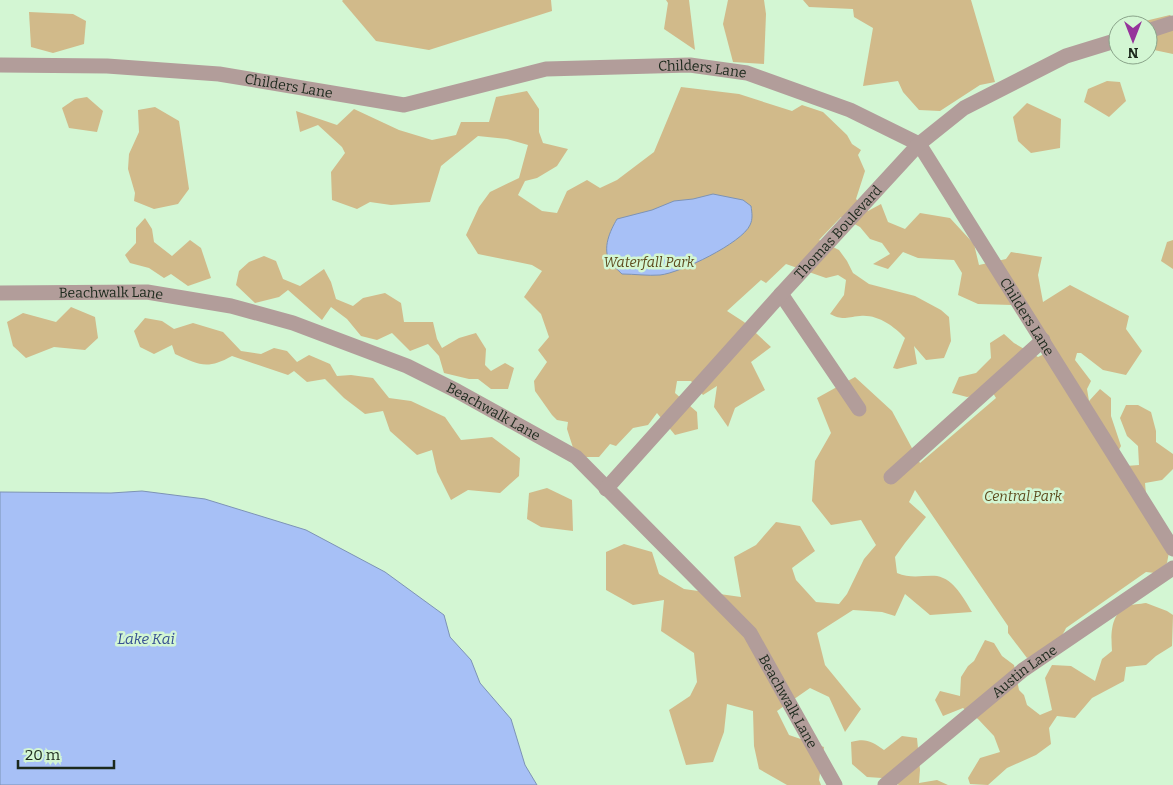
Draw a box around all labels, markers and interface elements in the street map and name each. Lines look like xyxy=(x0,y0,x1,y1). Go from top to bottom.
north arrow xyxy=(1108,15,1158,65)
text: N xyxy=(1127,44,1138,61)
street label: Childers Lane xyxy=(658,57,748,82)
street label: Childers Lane xyxy=(243,70,334,102)
street label: Thomas Boulevard xyxy=(791,182,886,283)
park label: Waterfall Park xyxy=(604,254,695,271)
street label: Childers Lane xyxy=(996,275,1058,359)
street label: Beachwalk Lane xyxy=(59,284,164,304)
street label: Beachwalk Lane xyxy=(444,379,543,445)
park label: Central Park xyxy=(984,488,1062,505)
water label: Lake Kai xyxy=(117,630,175,648)
street label: Austin Lane xyxy=(988,641,1060,702)
street label: Beachwalk Lane xyxy=(755,652,821,751)
scale bar xyxy=(18,738,114,770)
text: 20 m xyxy=(25,746,61,764)

